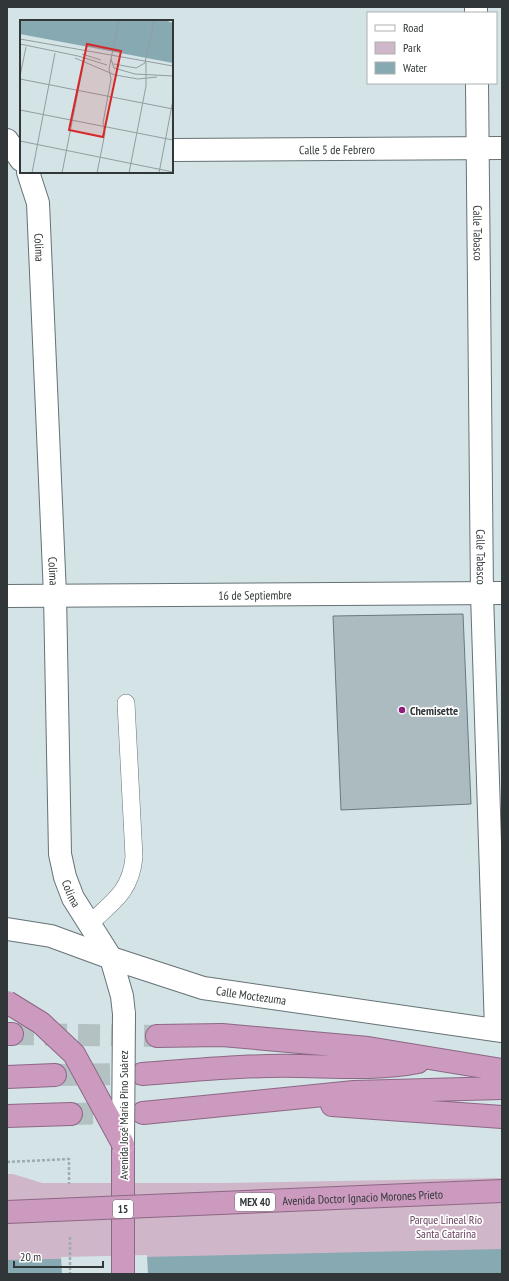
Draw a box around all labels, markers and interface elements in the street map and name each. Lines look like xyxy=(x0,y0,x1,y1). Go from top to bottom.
legend xyxy=(367,12,497,84)
inset map xyxy=(20,20,173,173)
text: Road xyxy=(403,20,423,35)
text: Park xyxy=(403,40,421,55)
text: Water xyxy=(403,60,428,75)
street label: Calle 5 de Febrero xyxy=(299,141,375,157)
street label: Calle Tabasco xyxy=(471,205,486,261)
street label: Colima xyxy=(32,233,48,262)
street label: Calle Tabasco xyxy=(474,529,489,585)
street label: Colima xyxy=(46,557,62,586)
street label: 16 de Septiembre xyxy=(218,587,292,602)
place label: Chemisette xyxy=(410,703,458,718)
marker: Chemisette xyxy=(397,705,407,715)
street label: Colima xyxy=(59,877,84,910)
street label: Calle Moctezuma xyxy=(215,982,287,1007)
street label: Avenida José María Pino Suárez xyxy=(116,1050,131,1180)
street label: Avenida Doctor Ignacio Morones Prieto xyxy=(282,1186,443,1208)
road number: MEX 40 xyxy=(235,1193,275,1211)
road number: 15 xyxy=(113,1200,133,1218)
park label: Parque Lineal Río Santa Catarina xyxy=(410,1212,482,1241)
scale bar xyxy=(14,1243,103,1269)
text: 20 m xyxy=(20,1249,41,1264)

